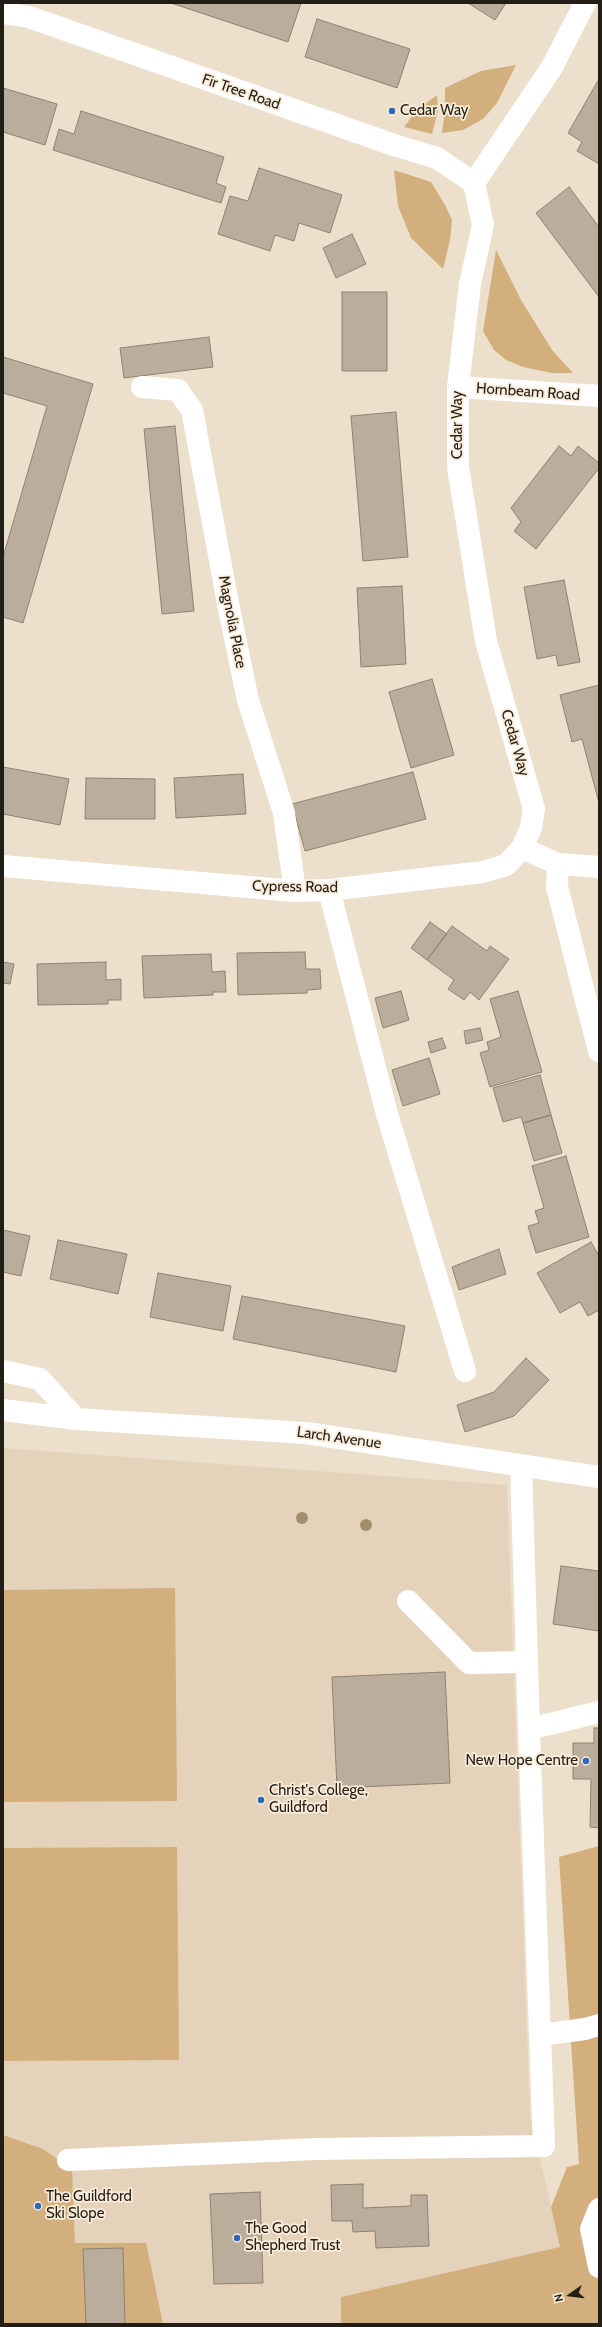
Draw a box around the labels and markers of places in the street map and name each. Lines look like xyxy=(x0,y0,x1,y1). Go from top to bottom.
place label: Cedar Way xyxy=(400,102,468,120)
marker: Cedar Way xyxy=(387,106,397,116)
place label: New Hope Centre xyxy=(465,1752,578,1770)
marker: New Hope Centre xyxy=(581,1756,591,1766)
place label: Christ's College, Guildford xyxy=(269,1782,368,1817)
marker: Christ's College, Guildford xyxy=(256,1795,266,1805)
place label: The Guildford Ski Slope xyxy=(46,2188,132,2223)
marker: The Guildford Ski Slope xyxy=(33,2201,43,2211)
place label: The Good Shepherd Trust xyxy=(245,2220,340,2255)
marker: The Good Shepherd Trust xyxy=(232,2233,242,2243)

